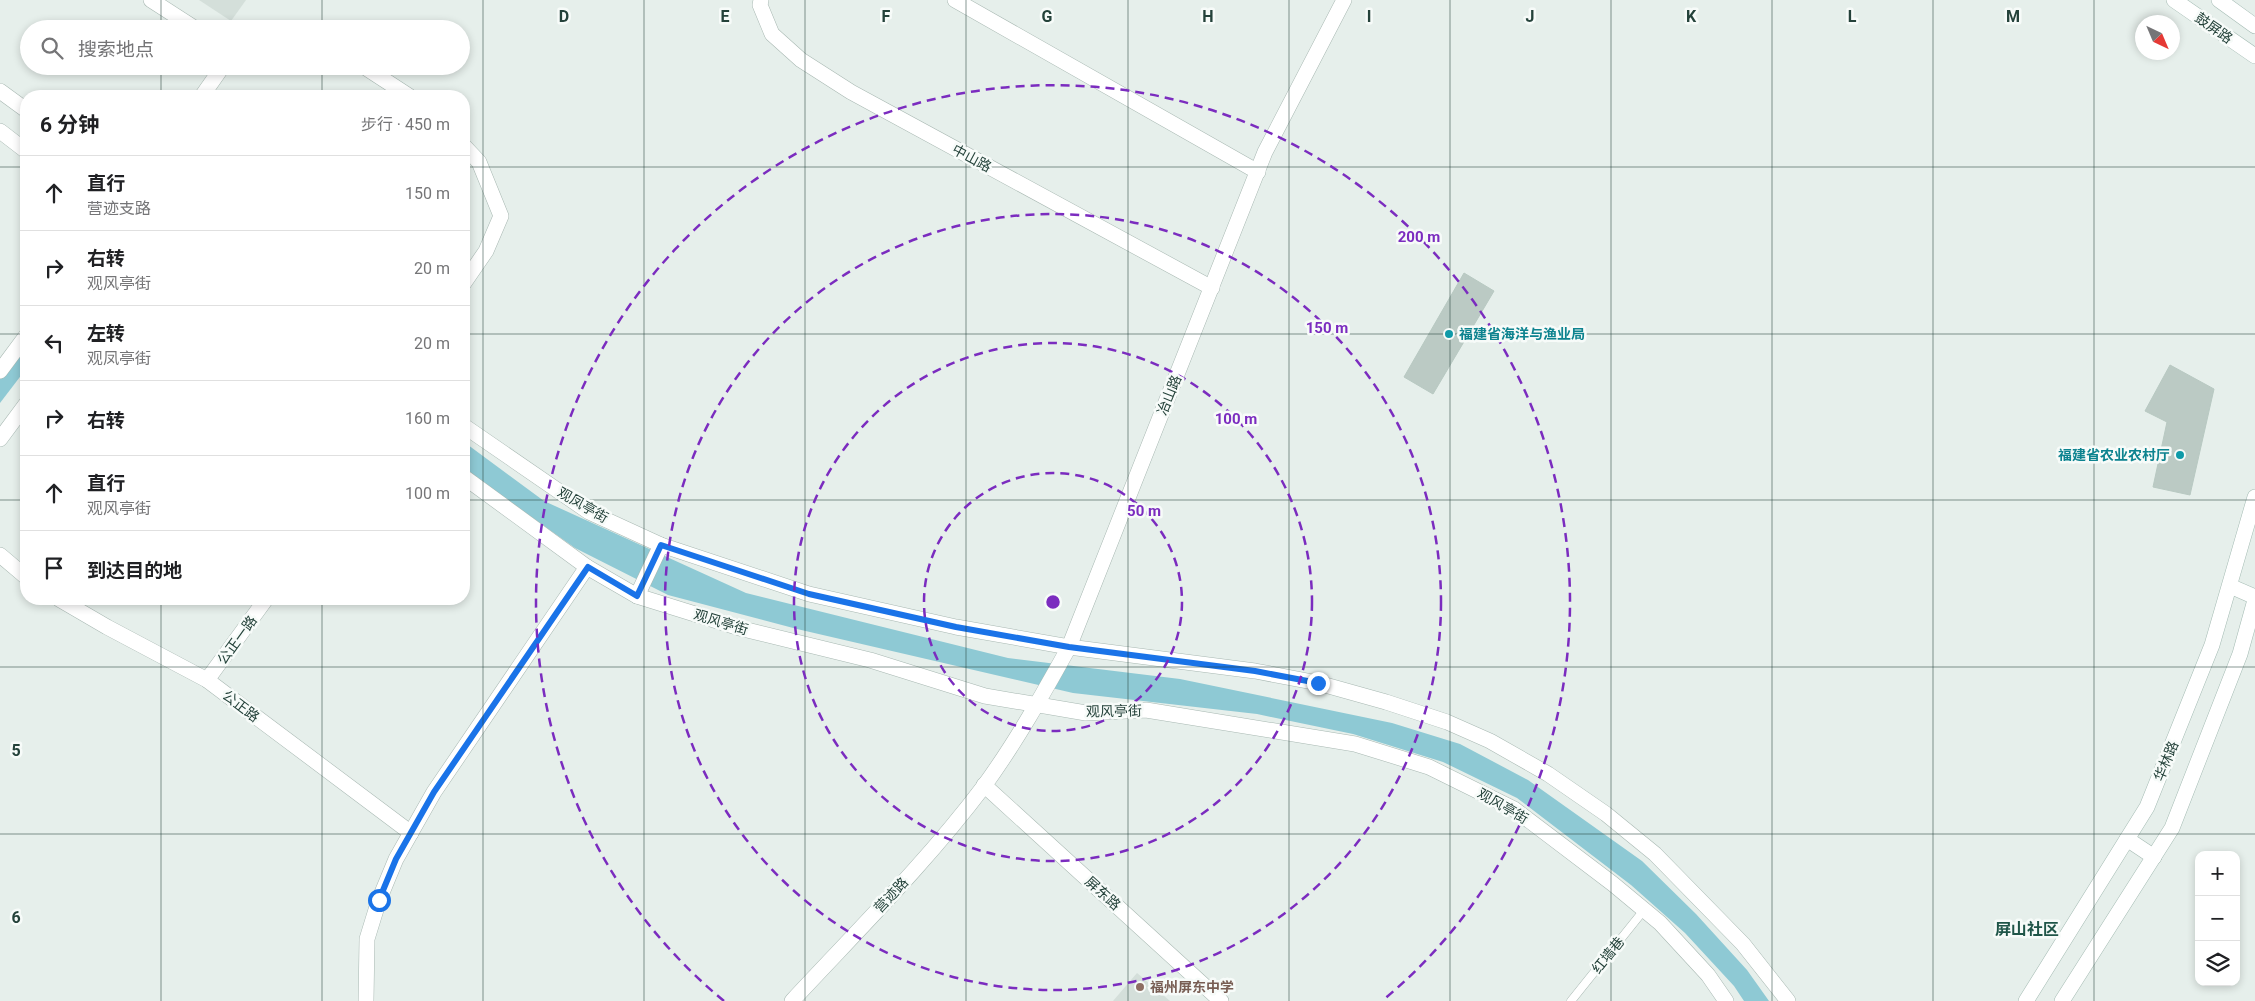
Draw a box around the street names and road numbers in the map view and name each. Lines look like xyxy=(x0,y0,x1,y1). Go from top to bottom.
street label: 鼓屏路 xyxy=(2192,9,2236,47)
street label: 中山路 xyxy=(950,141,994,175)
street label: 冶山路 xyxy=(1154,373,1184,417)
street label: 观凤亭街 xyxy=(555,484,611,526)
street label: 观风亭街 xyxy=(692,606,750,638)
street label: 公正一路 xyxy=(214,613,260,667)
street label: 公正路 xyxy=(219,687,263,725)
street label: 观风亭街 xyxy=(1086,703,1142,719)
street label: 华林路 xyxy=(2151,739,2181,783)
street label: 观风亭街 xyxy=(1475,785,1531,827)
street label: 屏东路 xyxy=(1082,873,1124,913)
street label: 营迹路 xyxy=(871,874,911,916)
street label: 红墙巷 xyxy=(1589,934,1627,976)

